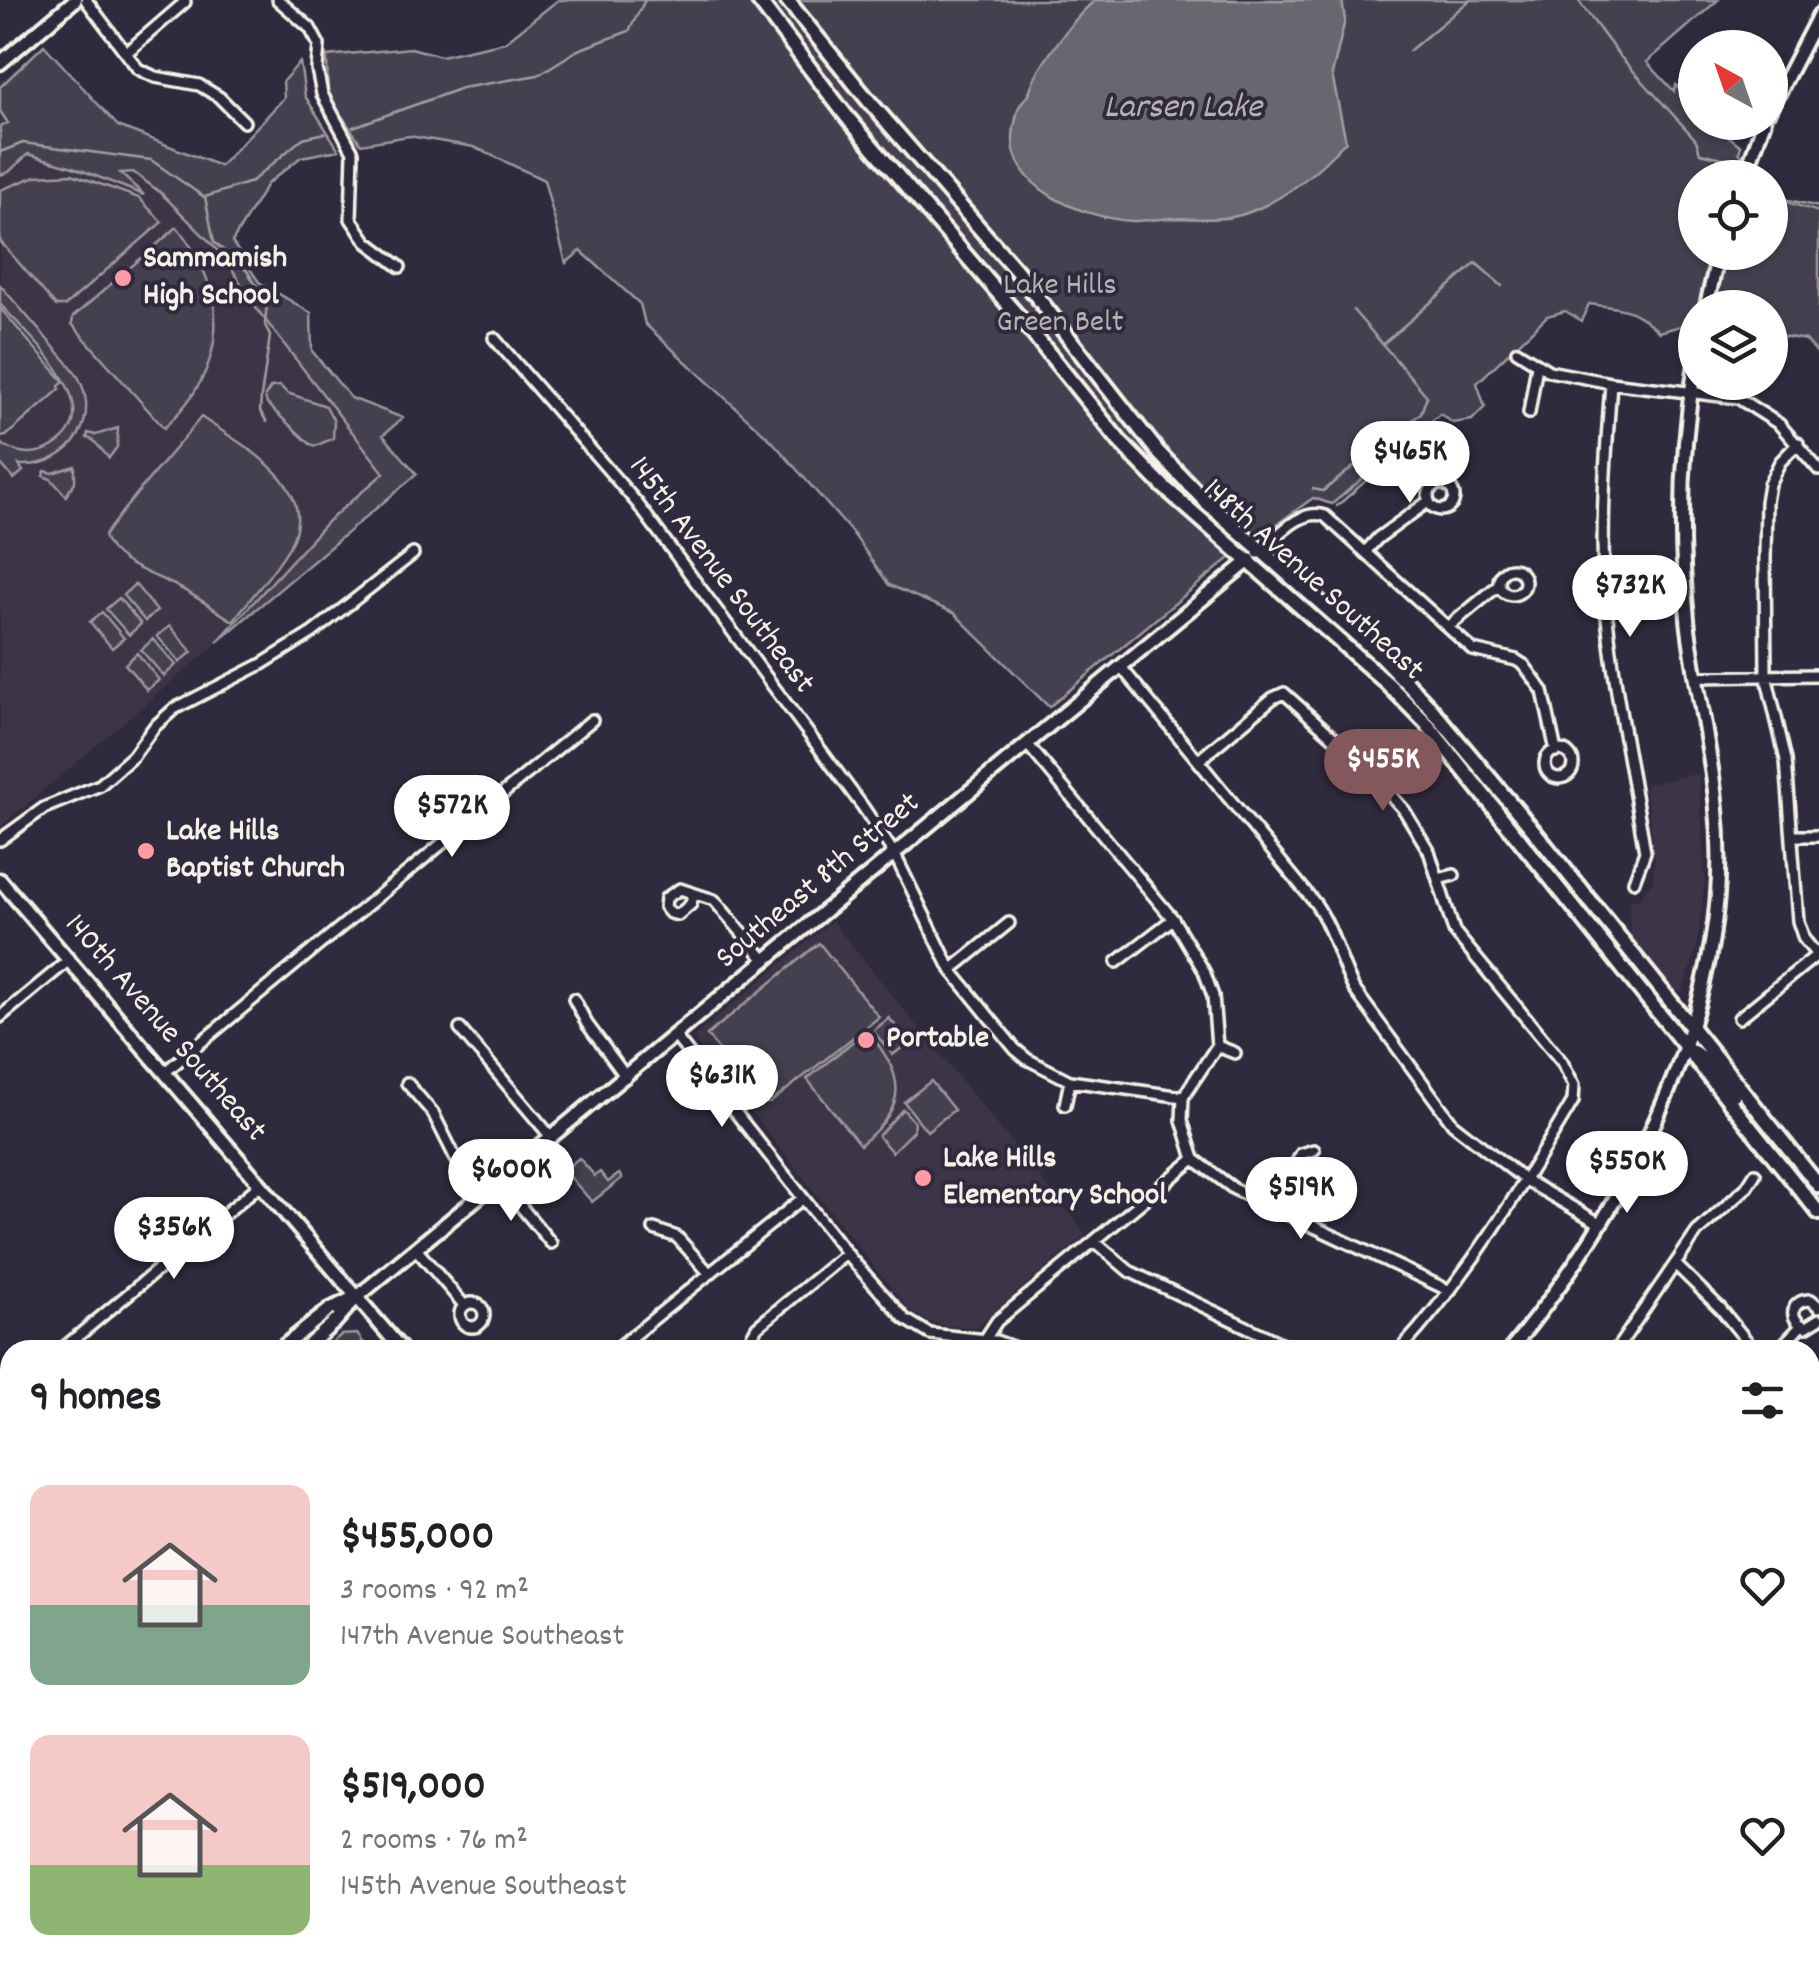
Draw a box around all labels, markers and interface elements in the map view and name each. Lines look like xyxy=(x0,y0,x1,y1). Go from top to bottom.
north arrow xyxy=(1678,30,1788,140)
map controls xyxy=(1678,30,1788,400)
water label: Larsen Lake xyxy=(1104,84,1264,134)
button: locate xyxy=(1678,160,1788,270)
place label: Sammamish High School xyxy=(143,237,287,320)
park label: Lake Hills Green Belt xyxy=(997,264,1124,347)
marker: Sammamish High School xyxy=(112,267,134,289)
button: layers xyxy=(1678,290,1788,400)
pin: $465K xyxy=(1340,421,1480,506)
text: $465K xyxy=(1373,430,1447,476)
street label: 145th Avenue Southeast xyxy=(615,448,825,704)
street label: 148th Avenue Southeast xyxy=(1191,469,1433,693)
pin: $732K xyxy=(1560,555,1700,640)
text: $732K xyxy=(1594,564,1666,610)
pin: $455K xyxy=(1313,729,1453,814)
text: $455K xyxy=(1346,738,1420,784)
pin: $572K xyxy=(382,775,522,860)
street label: Southeast 8th Street xyxy=(707,782,931,981)
text: $572K xyxy=(416,784,488,830)
place label: Lake Hills Baptist Church xyxy=(166,810,345,893)
marker: Lake Hills Baptist Church xyxy=(135,840,157,862)
street label: 140th Avenue Southeast xyxy=(52,905,276,1153)
place label: Portable xyxy=(886,1017,989,1063)
marker: Portable xyxy=(855,1029,877,1051)
pin: $631K xyxy=(652,1045,792,1130)
text: $631K xyxy=(688,1054,756,1100)
pin: $550K xyxy=(1557,1131,1697,1216)
place label: Lake Hills Elementary School xyxy=(943,1137,1167,1220)
pin: $600K xyxy=(441,1139,581,1224)
text: $550K xyxy=(1588,1140,1666,1186)
text: $600K xyxy=(470,1148,552,1194)
pin: $519K xyxy=(1231,1157,1371,1242)
text: $519K xyxy=(1267,1166,1335,1212)
marker: Lake Hills Elementary School xyxy=(912,1167,934,1189)
pin: $356K xyxy=(104,1197,244,1282)
text: $356K xyxy=(136,1206,212,1252)
text: 9 homes xyxy=(30,1370,162,1430)
icon: filters xyxy=(1735,1373,1790,1428)
text: $455,000 xyxy=(340,1509,494,1569)
icon: home xyxy=(110,1525,230,1645)
icon: heart xyxy=(1735,1558,1790,1613)
text: 3 rooms · 92 m² xyxy=(340,1569,529,1615)
text: 147th Avenue Southeast xyxy=(340,1615,624,1661)
text: $519,000 xyxy=(340,1759,486,1819)
icon: home xyxy=(110,1775,230,1895)
icon: heart xyxy=(1735,1808,1790,1863)
text: 2 rooms · 76 m² xyxy=(340,1819,528,1865)
text: 145th Avenue Southeast xyxy=(340,1865,627,1911)

